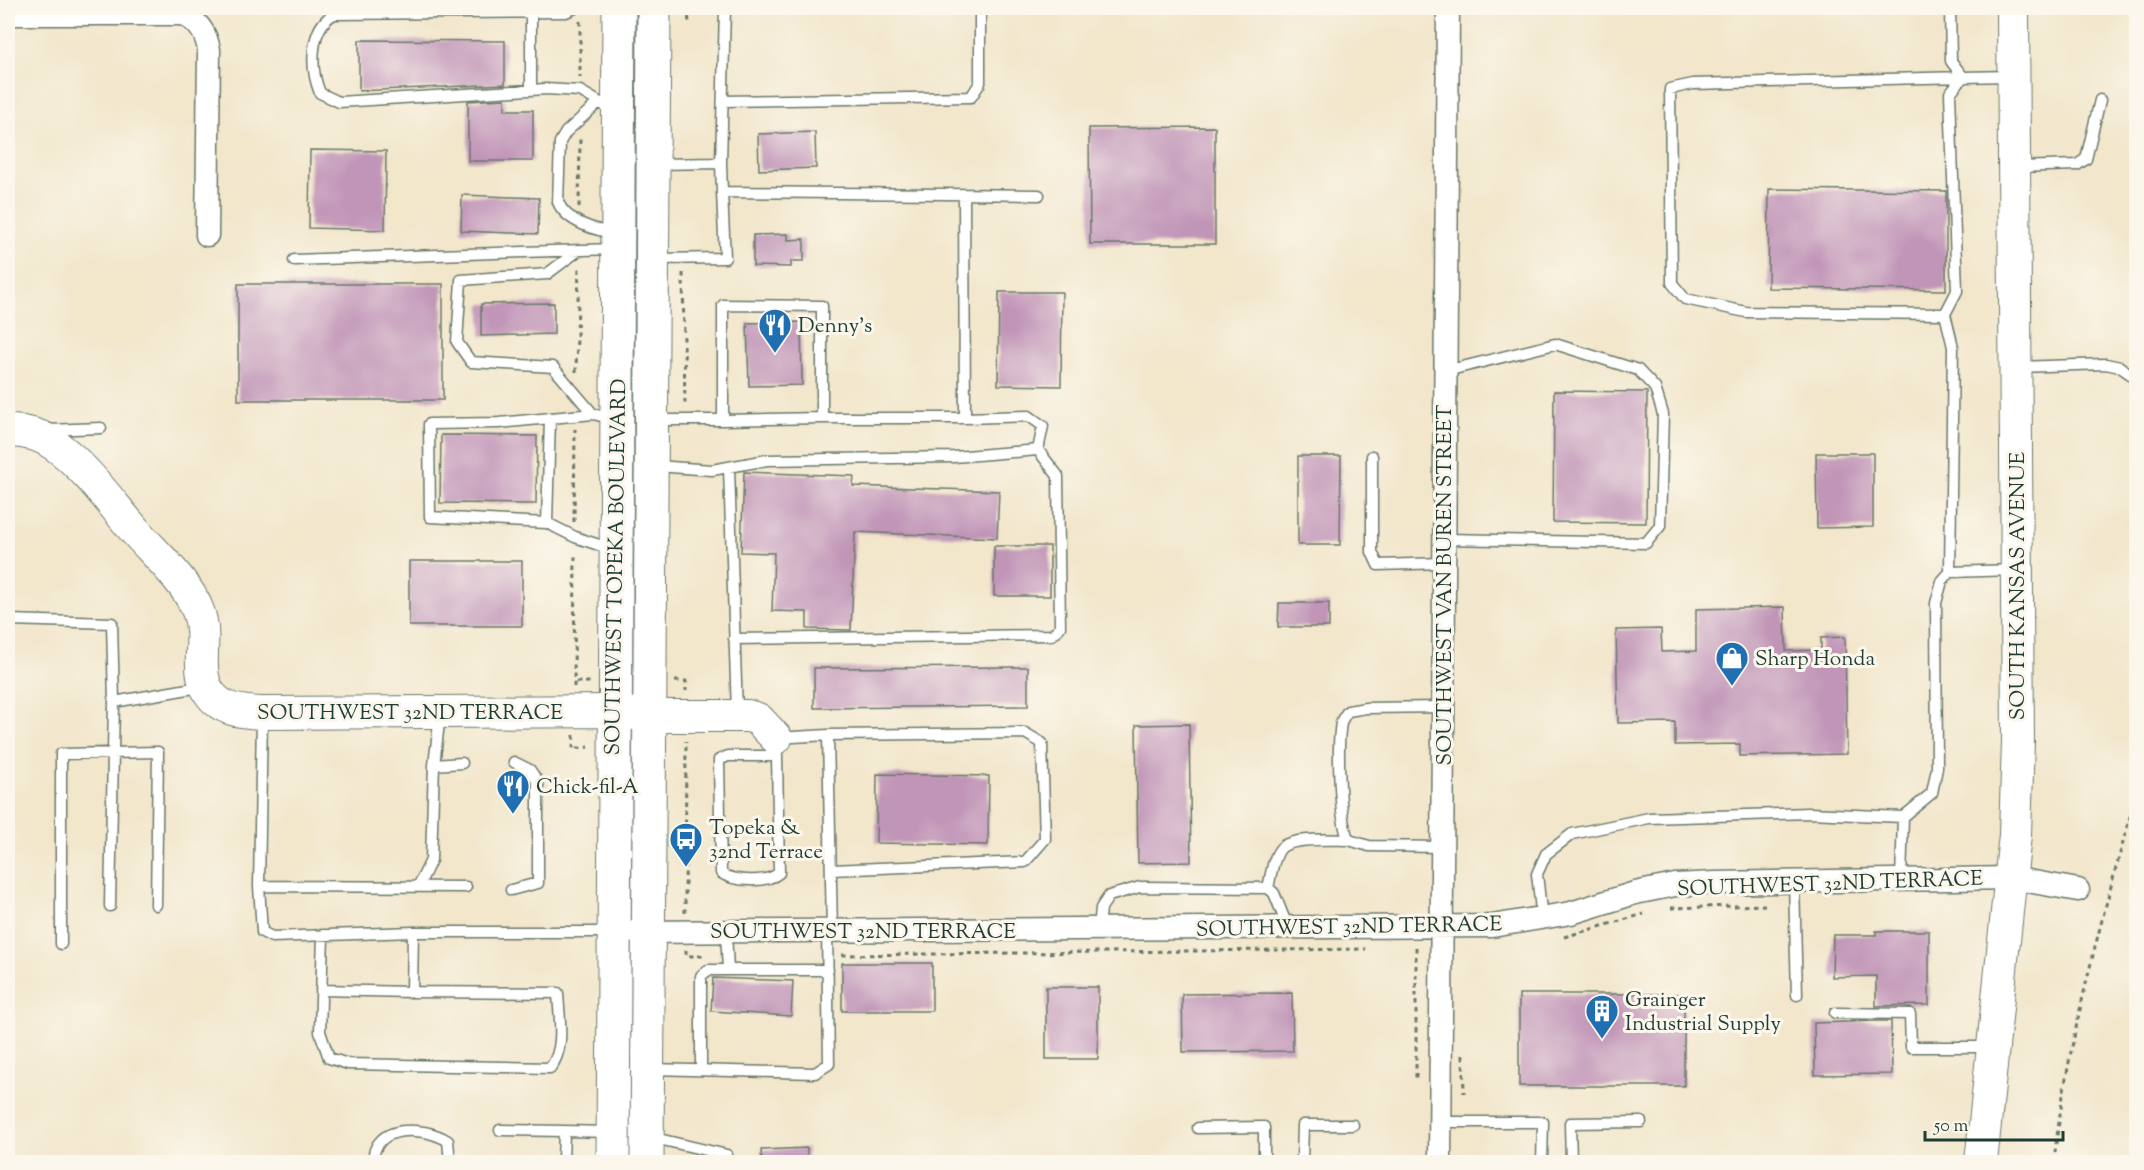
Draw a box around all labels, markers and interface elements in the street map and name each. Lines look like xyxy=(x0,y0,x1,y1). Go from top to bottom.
restaurant icon: Denny's xyxy=(757,307,793,354)
place label: Denny's xyxy=(798,312,872,342)
street label: SOUTHWEST TOPEKA BOULEVARD xyxy=(599,378,635,756)
street label: SOUTHWEST VAN BUREN STREET xyxy=(1431,404,1461,765)
street label: SOUTH KANSAS AVENUE xyxy=(2004,452,2034,720)
shop icon: Sharp Honda xyxy=(1714,640,1750,687)
place label: Sharp Honda xyxy=(1755,645,1875,675)
street label: SOUTHWEST 32ND TERRACE xyxy=(257,699,563,729)
restaurant icon: Chick-fil-A xyxy=(495,768,531,815)
place label: Chick-fil-A xyxy=(536,773,639,803)
place label: Topeka & 32nd Terrace xyxy=(709,814,823,868)
bus stop icon: Topeka & 32nd Terrace xyxy=(668,821,704,868)
street label: SOUTHWEST 32ND TERRACE xyxy=(1677,865,1984,905)
street label: SOUTHWEST 32ND TERRACE xyxy=(1196,910,1503,946)
street label: SOUTHWEST 32ND TERRACE xyxy=(710,918,1016,948)
place label: Grainger Industrial Supply xyxy=(1625,986,1781,1040)
building icon: Grainger Industrial Supply xyxy=(1584,993,1620,1040)
scale bar xyxy=(1925,1104,2063,1142)
text: 50 m xyxy=(1933,1114,1969,1140)

